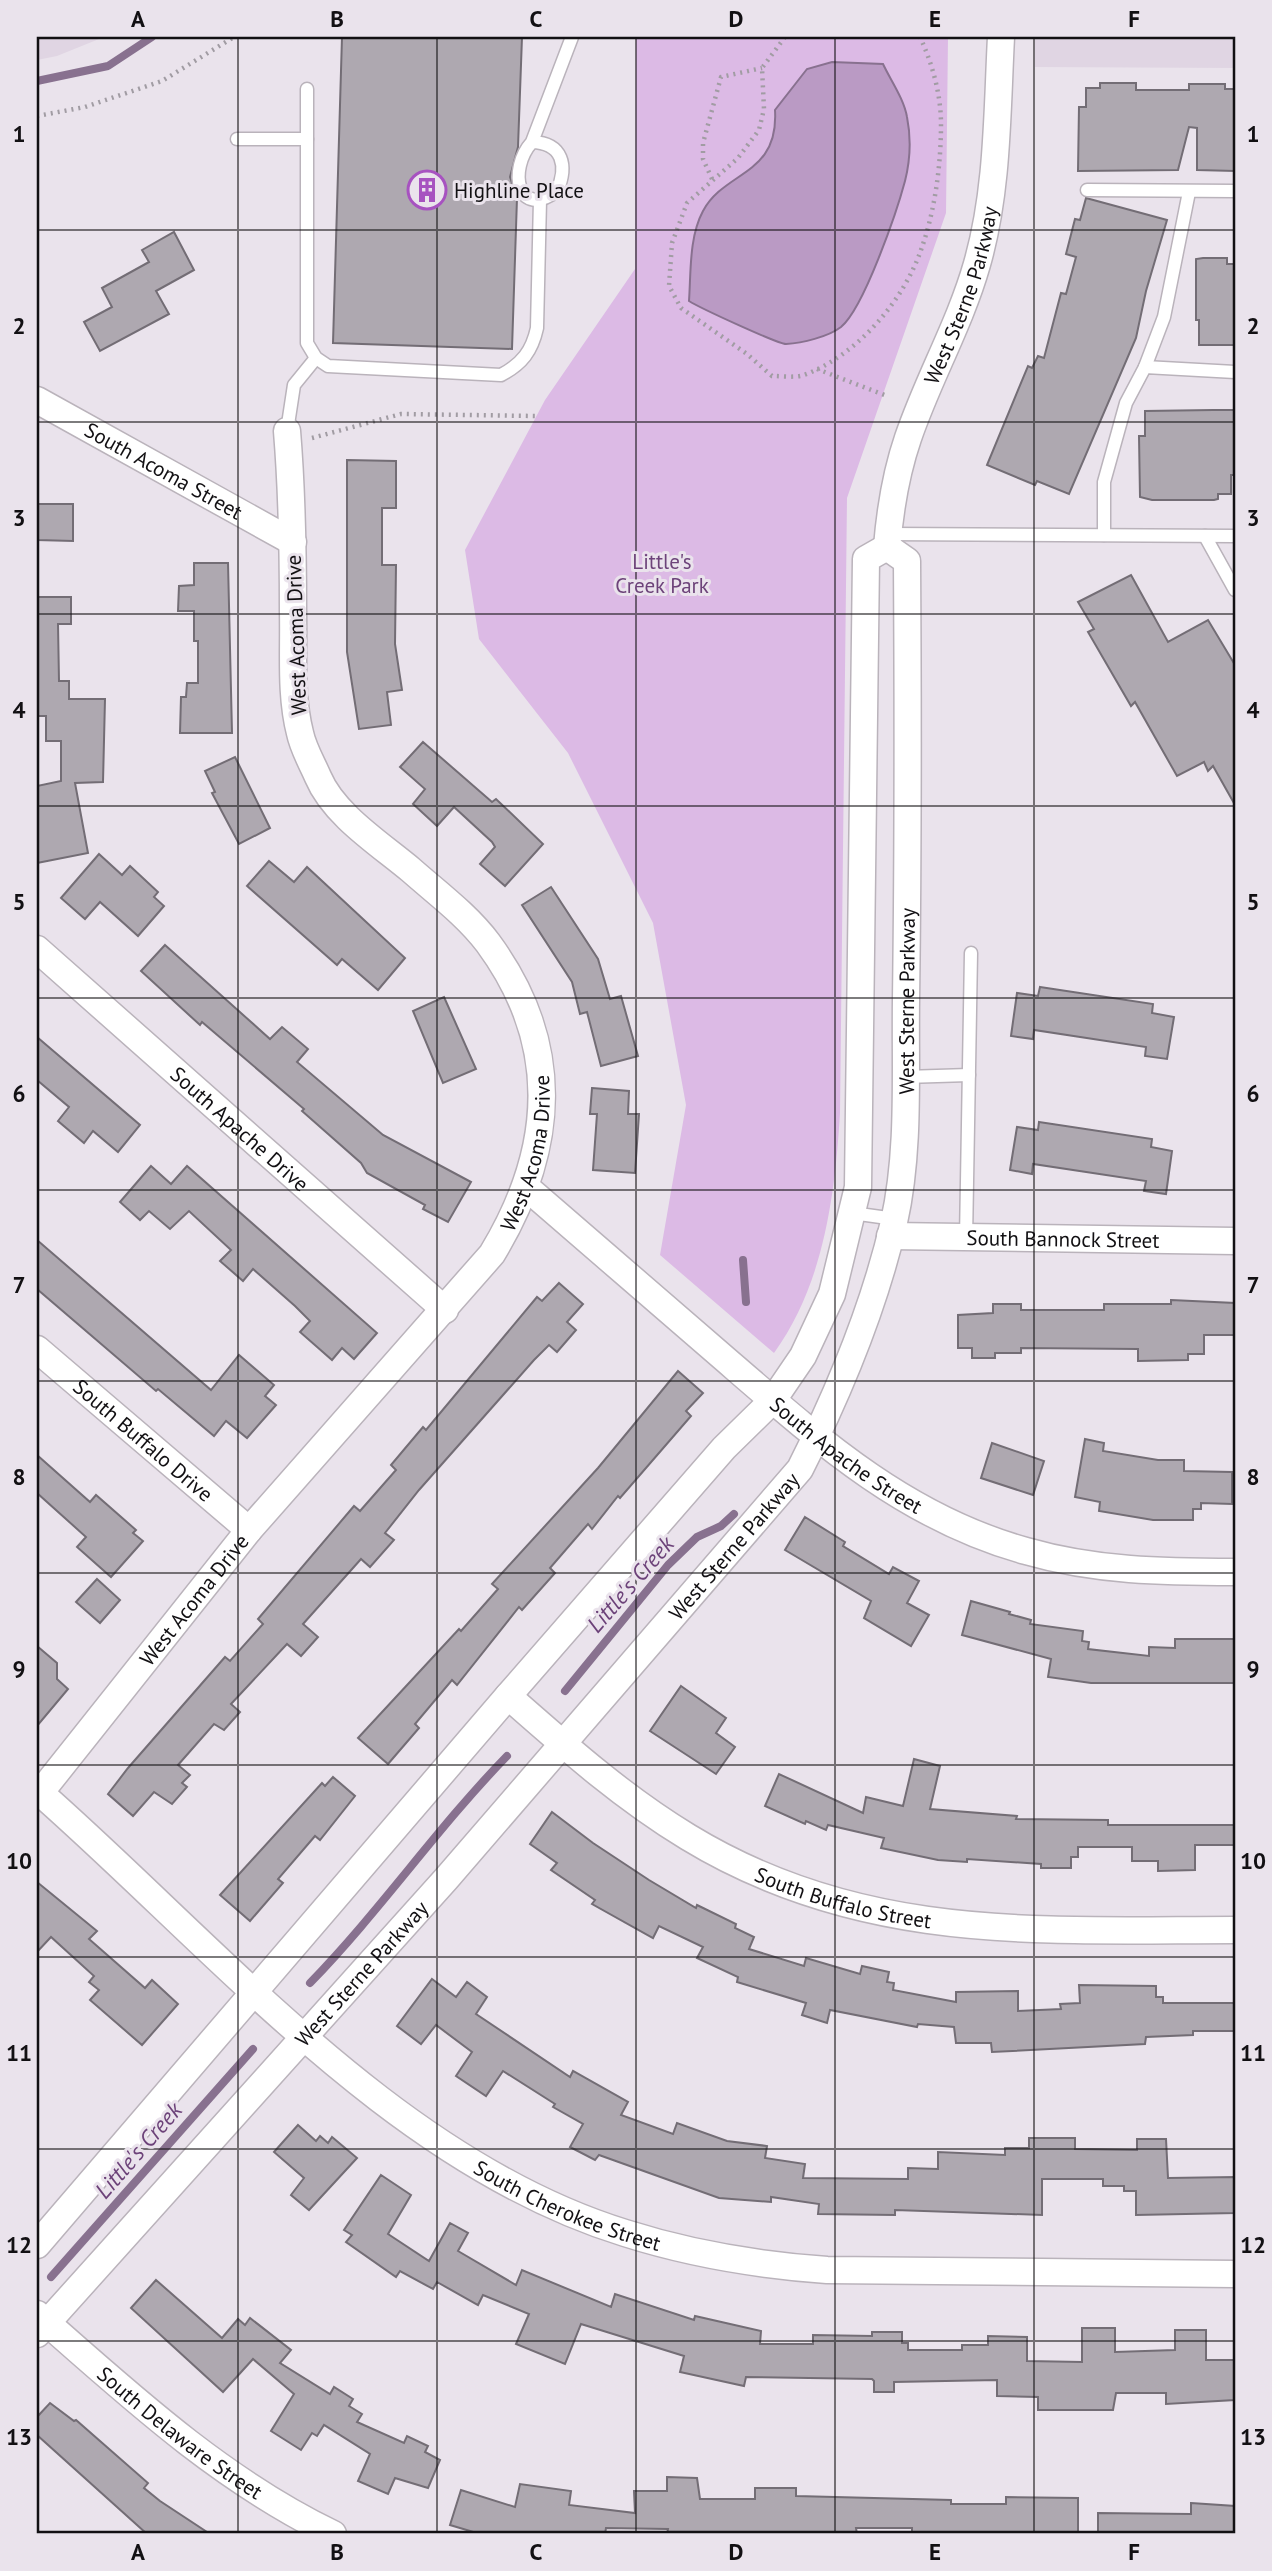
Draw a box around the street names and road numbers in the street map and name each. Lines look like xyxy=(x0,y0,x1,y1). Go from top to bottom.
street label: West Sterne Parkway xyxy=(917,204,1003,388)
street label: South Acoma Street xyxy=(80,416,247,525)
street label: West Acoma Drive xyxy=(280,554,312,716)
street label: West Sterne Parkway xyxy=(892,908,921,1095)
street label: South Apache Drive xyxy=(165,1060,315,1197)
street label: West Acoma Drive xyxy=(494,1074,555,1236)
street label: South Bannock Street xyxy=(966,1224,1160,1253)
street label: South Buffalo Drive xyxy=(68,1373,219,1507)
street label: South Apache Street xyxy=(765,1390,927,1519)
street label: West Sterne Parkway xyxy=(662,1466,805,1625)
street label: West Acoma Drive xyxy=(133,1528,254,1671)
street label: South Buffalo Street xyxy=(751,1860,933,1934)
street label: West Sterne Parkway xyxy=(289,1895,434,2052)
street label: South Cherokee Street xyxy=(469,2154,664,2256)
street label: South Delaware Street xyxy=(92,2360,268,2505)

